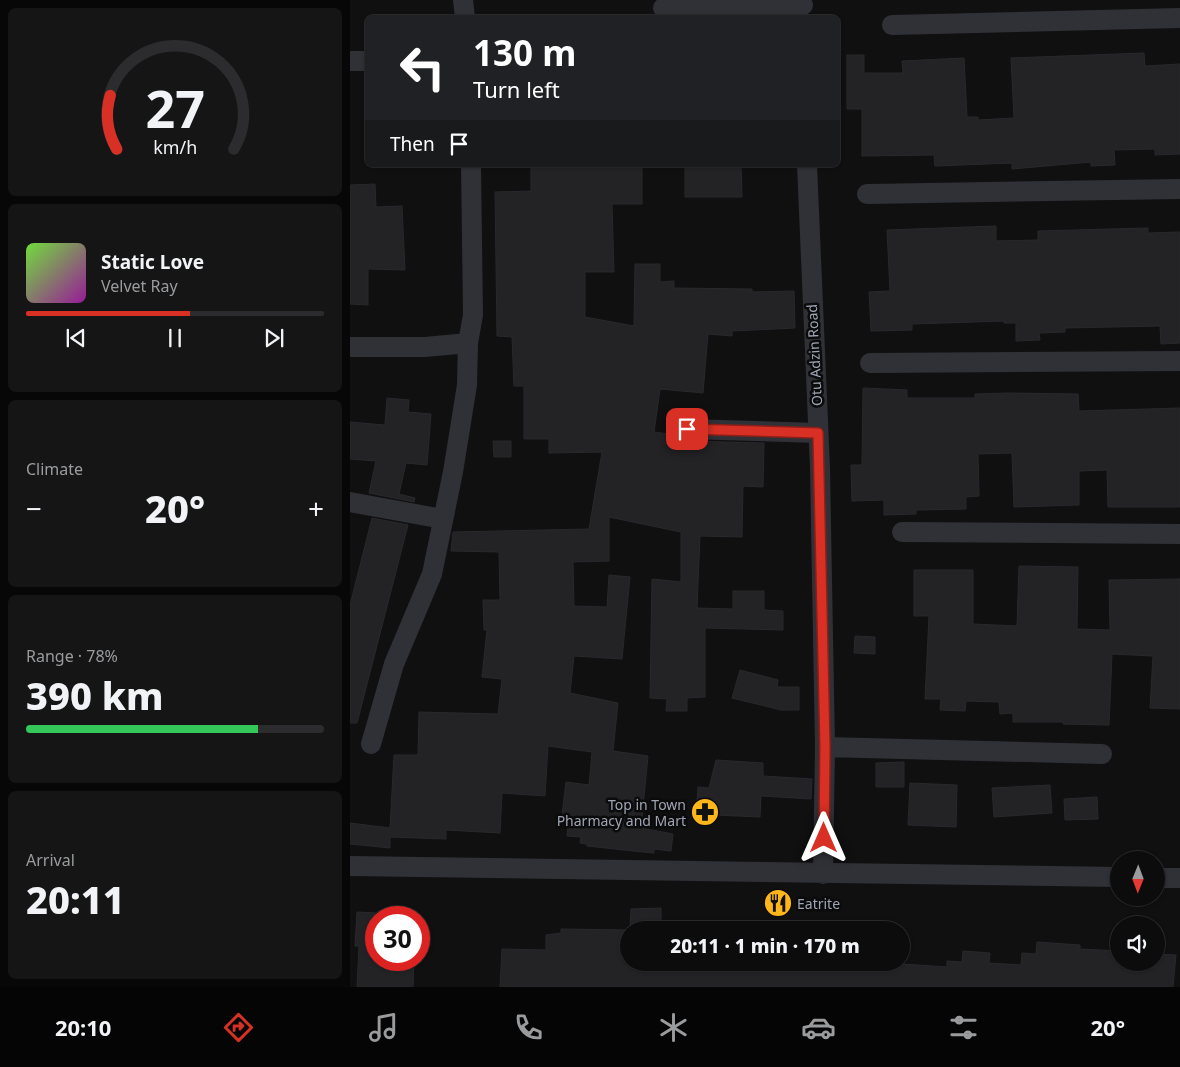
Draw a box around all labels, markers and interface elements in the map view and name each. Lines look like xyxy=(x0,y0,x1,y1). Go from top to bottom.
text: 130 m xyxy=(473,29,576,76)
icon: left xyxy=(390,35,455,100)
text: 27 xyxy=(145,72,205,143)
text: Turn left xyxy=(473,74,560,104)
icon: arrive xyxy=(445,130,473,158)
text: Then xyxy=(390,131,435,157)
text: km/h xyxy=(153,135,197,159)
text: Static Love xyxy=(101,249,204,275)
text: Velvet Ray xyxy=(101,275,178,297)
street label: Otu Adzin Road xyxy=(802,304,826,406)
icon: previous xyxy=(62,324,90,352)
icon: pause xyxy=(161,324,189,352)
icon: next xyxy=(260,324,288,352)
pin xyxy=(666,408,708,450)
icon: arrive xyxy=(673,415,701,443)
text: Climate xyxy=(26,458,83,480)
text: 20° xyxy=(145,482,205,534)
text: − xyxy=(26,489,42,527)
text: + xyxy=(308,489,324,527)
text: Range · 78% xyxy=(26,645,118,667)
text: 390 km xyxy=(26,669,164,721)
place label: Top in Town Pharmacy and Mart xyxy=(557,795,686,830)
pharmacy icon: Top in Town Pharmacy and Mart xyxy=(690,797,720,827)
position arrow xyxy=(797,811,849,863)
text: Arrival xyxy=(26,849,75,871)
north arrow xyxy=(1110,851,1165,906)
map controls xyxy=(1110,851,1165,971)
text: 20:11 xyxy=(26,873,125,925)
restaurant icon: Eatrite xyxy=(763,888,793,918)
place label: Eatrite xyxy=(797,894,840,913)
speed limit sign: 30 xyxy=(365,906,430,971)
button: sound xyxy=(1110,916,1165,971)
text: 20:11 · 1 min · 170 m xyxy=(670,933,860,959)
icon: directions xyxy=(221,1010,256,1045)
icon: music xyxy=(366,1010,401,1045)
icon: phone xyxy=(511,1010,546,1045)
icon: climate xyxy=(656,1010,691,1045)
icon: car xyxy=(801,1010,836,1045)
icon: filters xyxy=(946,1010,981,1045)
text: 20:10 xyxy=(55,1012,111,1042)
text: 20° xyxy=(1090,1012,1125,1042)

